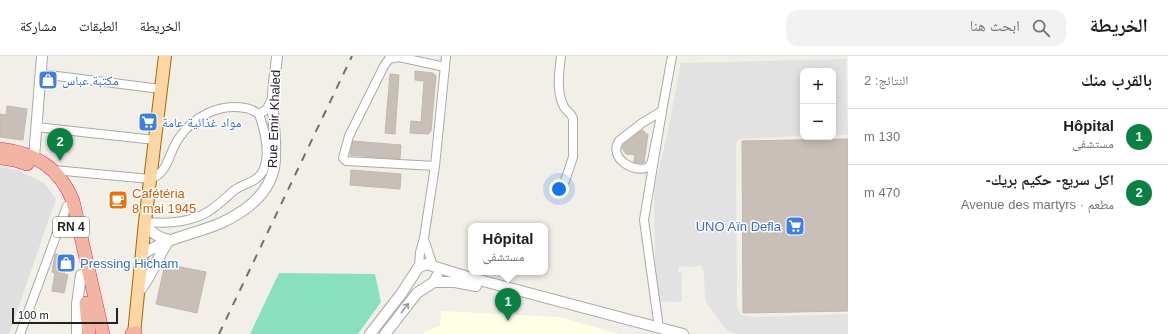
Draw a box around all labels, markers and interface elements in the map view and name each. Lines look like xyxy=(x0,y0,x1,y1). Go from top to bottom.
search box xyxy=(786,10,1066,46)
text: الخريطة xyxy=(1090,15,1148,36)
text: ابحث هنا xyxy=(970,17,1020,34)
icon: search xyxy=(1030,17,1052,39)
text: مشاركة xyxy=(20,18,57,34)
text: الطبقات xyxy=(79,18,118,34)
text: الخريطة xyxy=(140,18,181,34)
map controls xyxy=(800,68,836,140)
button: + xyxy=(800,68,836,104)
shop icon: مكتبة عباس xyxy=(37,69,59,91)
street label: Rue Emir Khaled xyxy=(265,70,283,168)
text: بالقرب منك xyxy=(1081,71,1152,90)
place label: مكتبة عباس xyxy=(62,73,119,89)
text: النتائج: 2 xyxy=(864,73,908,88)
button: − xyxy=(800,104,836,140)
supermarket icon: مواد غذائية عامة xyxy=(137,111,159,133)
place label: مواد غذائية عامة xyxy=(162,115,241,131)
text: Hôpital xyxy=(1063,117,1114,134)
pin: 2 xyxy=(47,128,73,161)
text: 130 m xyxy=(864,129,900,144)
text: 1 xyxy=(1135,129,1143,144)
text: مستشفى xyxy=(1072,136,1114,151)
text: اكل سريع- حكيم بريك- xyxy=(986,171,1114,188)
your location xyxy=(549,179,569,199)
text: 470 m xyxy=(864,185,900,200)
text: 2 xyxy=(1135,185,1143,200)
place label: Cafétéria 8 mai 1945 xyxy=(132,186,196,216)
cafe icon: Cafétéria 8 mai 1945 xyxy=(107,189,129,211)
text: مطعم · Avenue des martyrs xyxy=(961,197,1114,212)
supermarket icon: UNO Aïn Defla xyxy=(784,215,806,237)
road number: RN 4 xyxy=(53,217,89,237)
place label: UNO Aïn Defla xyxy=(696,219,782,234)
popup xyxy=(468,223,548,275)
text: Hôpital xyxy=(483,230,533,247)
text: مستشفى xyxy=(483,249,524,264)
shop icon: Pressing Hicham xyxy=(55,252,77,274)
place label: Pressing Hicham xyxy=(80,256,178,271)
pin: 1 xyxy=(495,288,521,321)
one-way arrow xyxy=(401,302,409,313)
scale bar xyxy=(12,306,118,325)
text: 100 m xyxy=(18,309,49,321)

